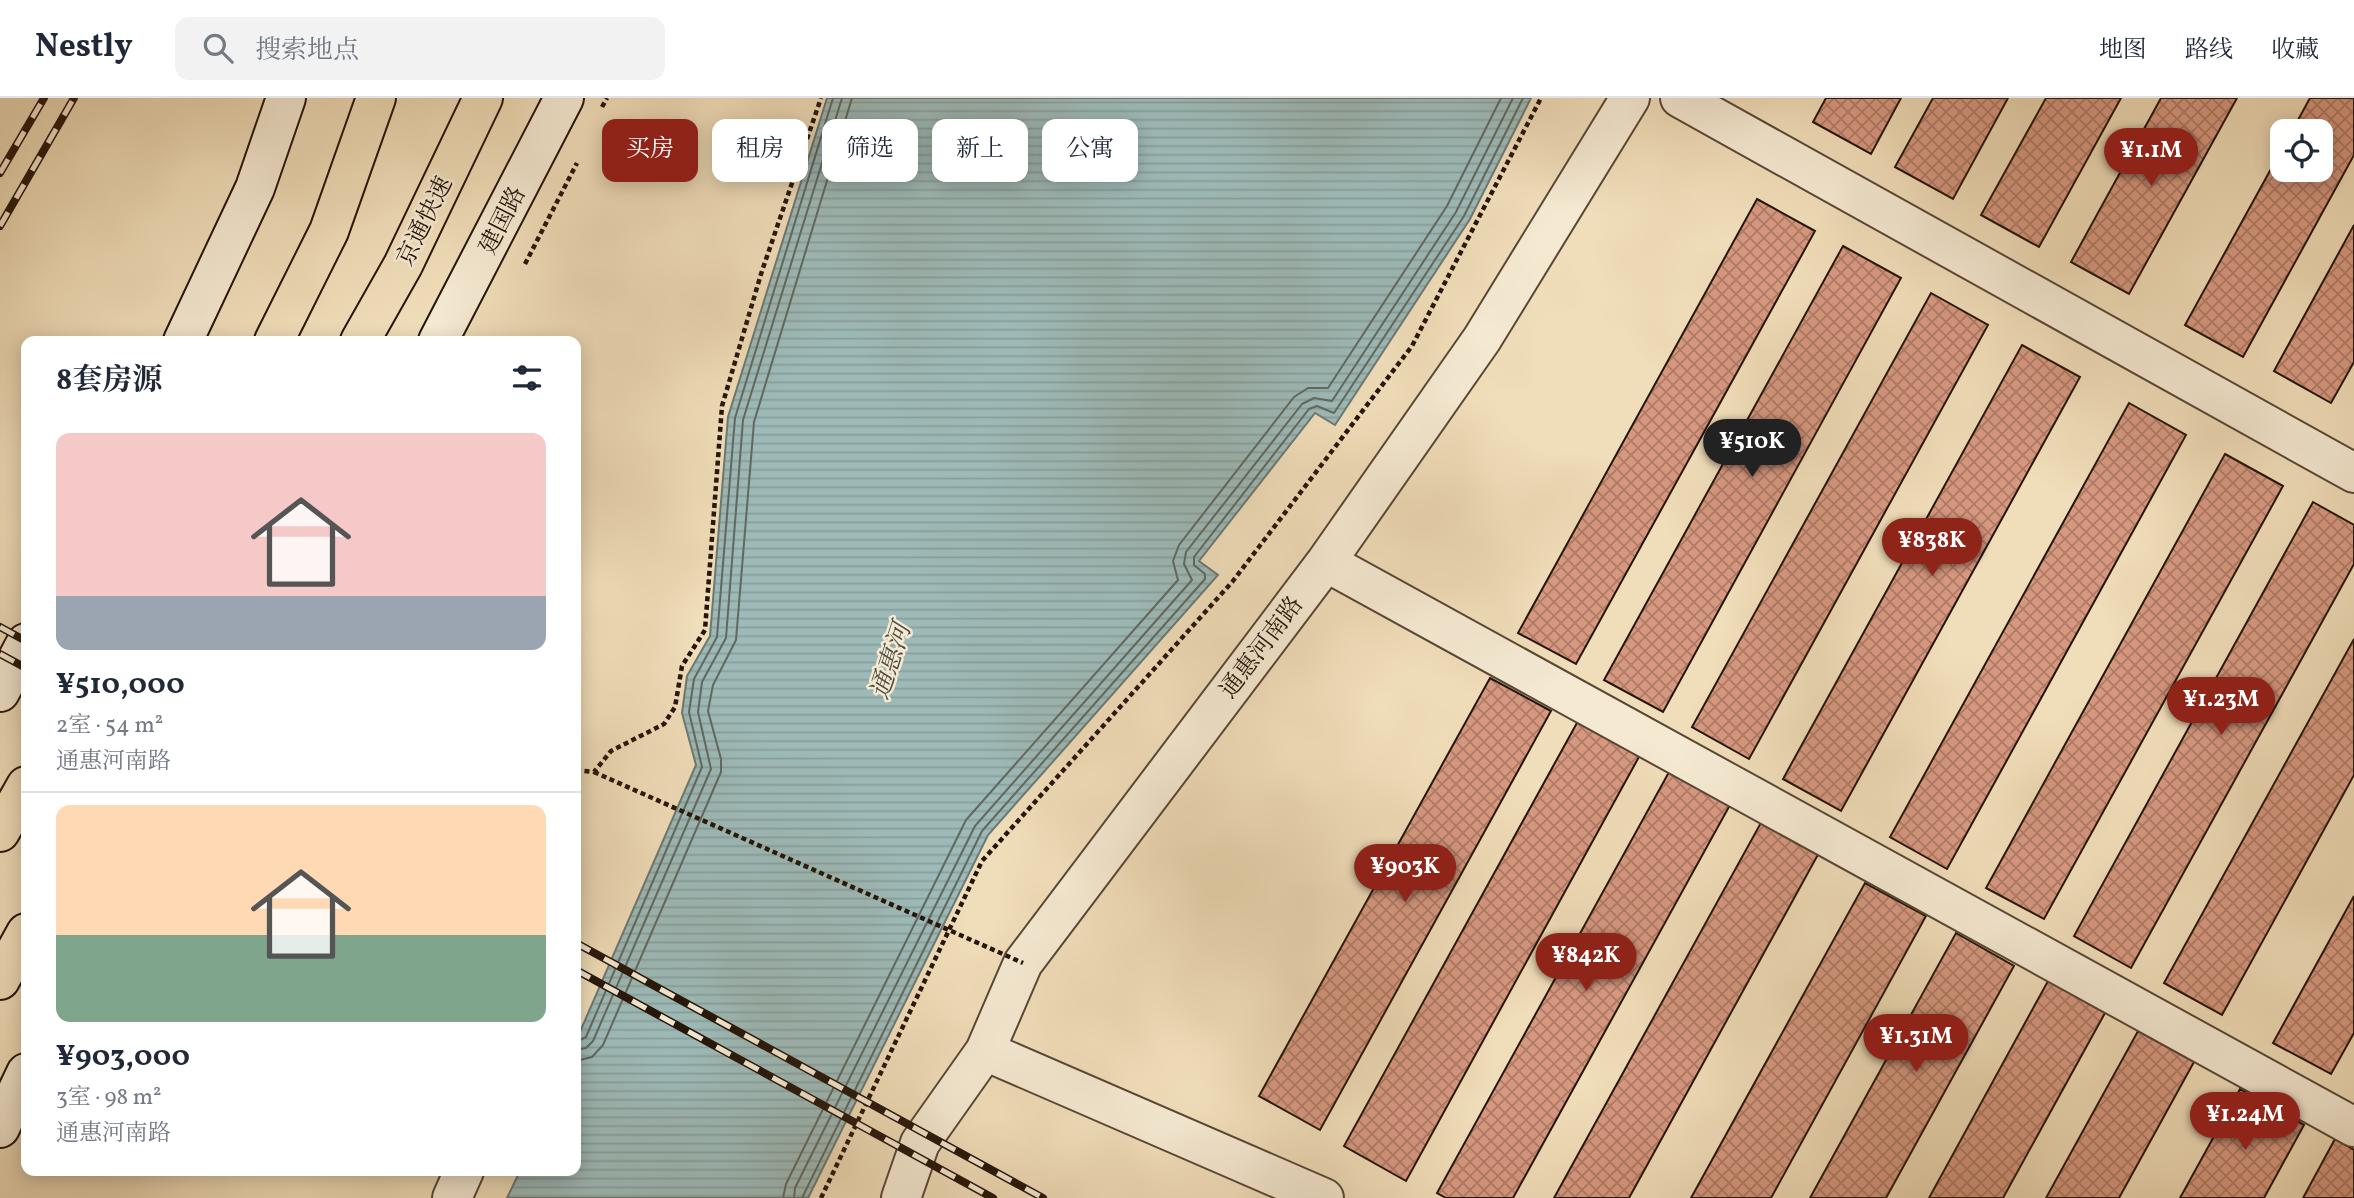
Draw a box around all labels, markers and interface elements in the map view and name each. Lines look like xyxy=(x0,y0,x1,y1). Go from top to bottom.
search box xyxy=(175,17,665,80)
text: Nestly xyxy=(35,25,133,71)
icon: search xyxy=(199,29,237,67)
text: 搜索地点 xyxy=(255,33,359,69)
text: 地图 xyxy=(2099,34,2147,68)
text: 路线 xyxy=(2185,34,2233,68)
text: 收藏 xyxy=(2271,34,2319,68)
chip: 买房 xyxy=(602,119,698,182)
chip: 租房 xyxy=(712,119,808,182)
chip: 筛选 xyxy=(822,119,918,182)
chip: 新上 xyxy=(932,119,1028,182)
chip: 公寓 xyxy=(1042,119,1138,182)
map controls xyxy=(2270,119,2333,182)
button: locate xyxy=(2270,119,2333,182)
pin: ¥1.1M xyxy=(2102,129,2200,188)
text: ¥1.1M xyxy=(2120,135,2182,167)
street label: 京通快速 xyxy=(389,171,462,272)
street label: 建国路 xyxy=(472,181,535,261)
icon: filters xyxy=(508,359,546,397)
text: 8套房源 xyxy=(56,360,162,402)
pin: ¥510K xyxy=(1703,420,1801,479)
text: ¥510K xyxy=(1719,426,1785,458)
icon: home xyxy=(238,479,364,605)
pin: ¥838K xyxy=(1883,518,1981,578)
text: ¥838K xyxy=(1898,525,1966,557)
street label: 通惠河南路 xyxy=(1213,590,1312,706)
water label: 通惠河 xyxy=(863,615,922,704)
text: ¥510,000 xyxy=(56,664,185,706)
pin: ¥1.23M xyxy=(2164,678,2278,737)
text: ¥1.23M xyxy=(2183,684,2259,716)
text: 2室 · 54 m² xyxy=(56,710,163,742)
text: 通惠河南路 xyxy=(56,746,171,778)
pin: ¥903K xyxy=(1356,844,1454,904)
icon: home xyxy=(238,851,364,977)
text: ¥903K xyxy=(1370,851,1440,883)
pin: ¥842K xyxy=(1537,934,1635,993)
text: ¥842K xyxy=(1551,940,1621,972)
pin: ¥1.31M xyxy=(1859,1014,1973,1074)
text: ¥1.31M xyxy=(1879,1021,1953,1053)
text: ¥903,000 xyxy=(56,1036,190,1078)
text: 3室 · 98 m² xyxy=(56,1082,162,1114)
pin: ¥1.24M xyxy=(2188,1093,2302,1152)
text: ¥1.24M xyxy=(2206,1099,2284,1131)
text: 通惠河南路 xyxy=(56,1118,171,1150)

